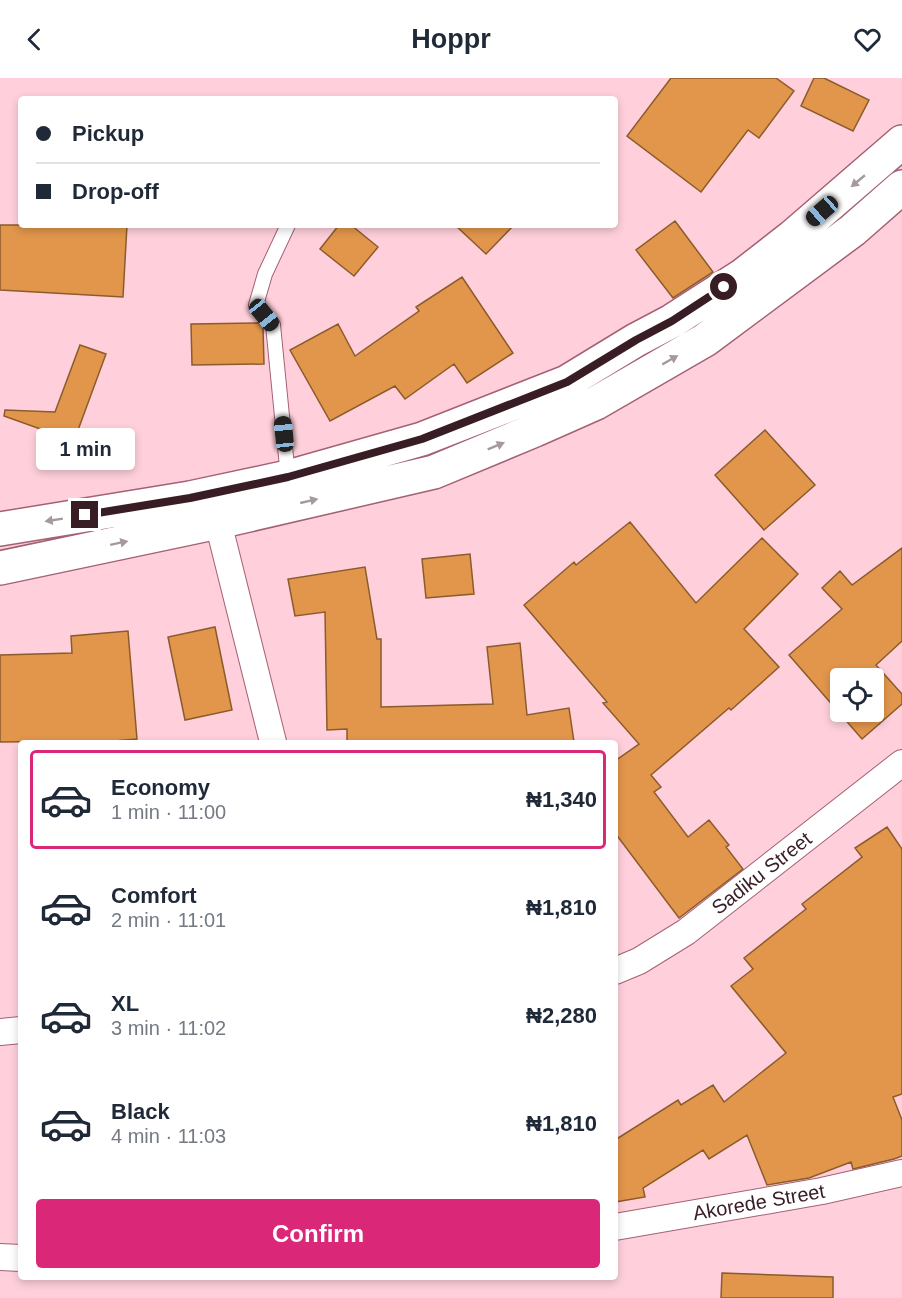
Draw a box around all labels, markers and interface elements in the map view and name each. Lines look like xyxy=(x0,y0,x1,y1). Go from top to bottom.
icon: back xyxy=(18,23,51,56)
icon: heart xyxy=(851,23,884,56)
text: Hoppr xyxy=(411,24,491,54)
text: Pickup xyxy=(72,121,144,146)
one-way arrow xyxy=(851,174,866,187)
text: Drop-off xyxy=(72,179,159,204)
car xyxy=(803,192,841,230)
route start xyxy=(710,273,737,300)
car xyxy=(246,295,282,335)
one-way arrow xyxy=(662,355,679,365)
car xyxy=(273,415,295,453)
callout: 1 min xyxy=(36,428,134,470)
text: 1 min xyxy=(59,438,112,460)
one-way arrow xyxy=(487,441,505,451)
one-way arrow xyxy=(300,495,318,505)
route end xyxy=(71,501,98,528)
one-way arrow xyxy=(44,516,63,525)
one-way arrow xyxy=(110,538,129,547)
map controls xyxy=(830,668,884,722)
button: locate xyxy=(830,668,884,722)
icon: car xyxy=(39,773,93,827)
text: Economy xyxy=(111,775,210,800)
text: ₦1,340 xyxy=(526,787,597,812)
text: 1 min · 11:00 xyxy=(111,801,226,823)
street label: Sadiku Street xyxy=(707,827,816,919)
icon: car xyxy=(39,881,93,935)
text: Comfort xyxy=(111,883,197,908)
text: ₦1,810 xyxy=(526,895,597,920)
text: 2 min · 11:01 xyxy=(111,909,226,931)
icon: car xyxy=(39,989,93,1043)
text: XL xyxy=(111,991,139,1016)
text: ₦2,280 xyxy=(526,1003,597,1028)
text: 3 min · 11:02 xyxy=(111,1017,226,1039)
icon: car xyxy=(39,1097,93,1151)
text: Black xyxy=(111,1099,170,1124)
text: ₦1,810 xyxy=(526,1111,597,1136)
text: 4 min · 11:03 xyxy=(111,1125,226,1147)
street label: Akorede Street xyxy=(691,1180,827,1224)
button: Confirm xyxy=(36,1199,600,1268)

